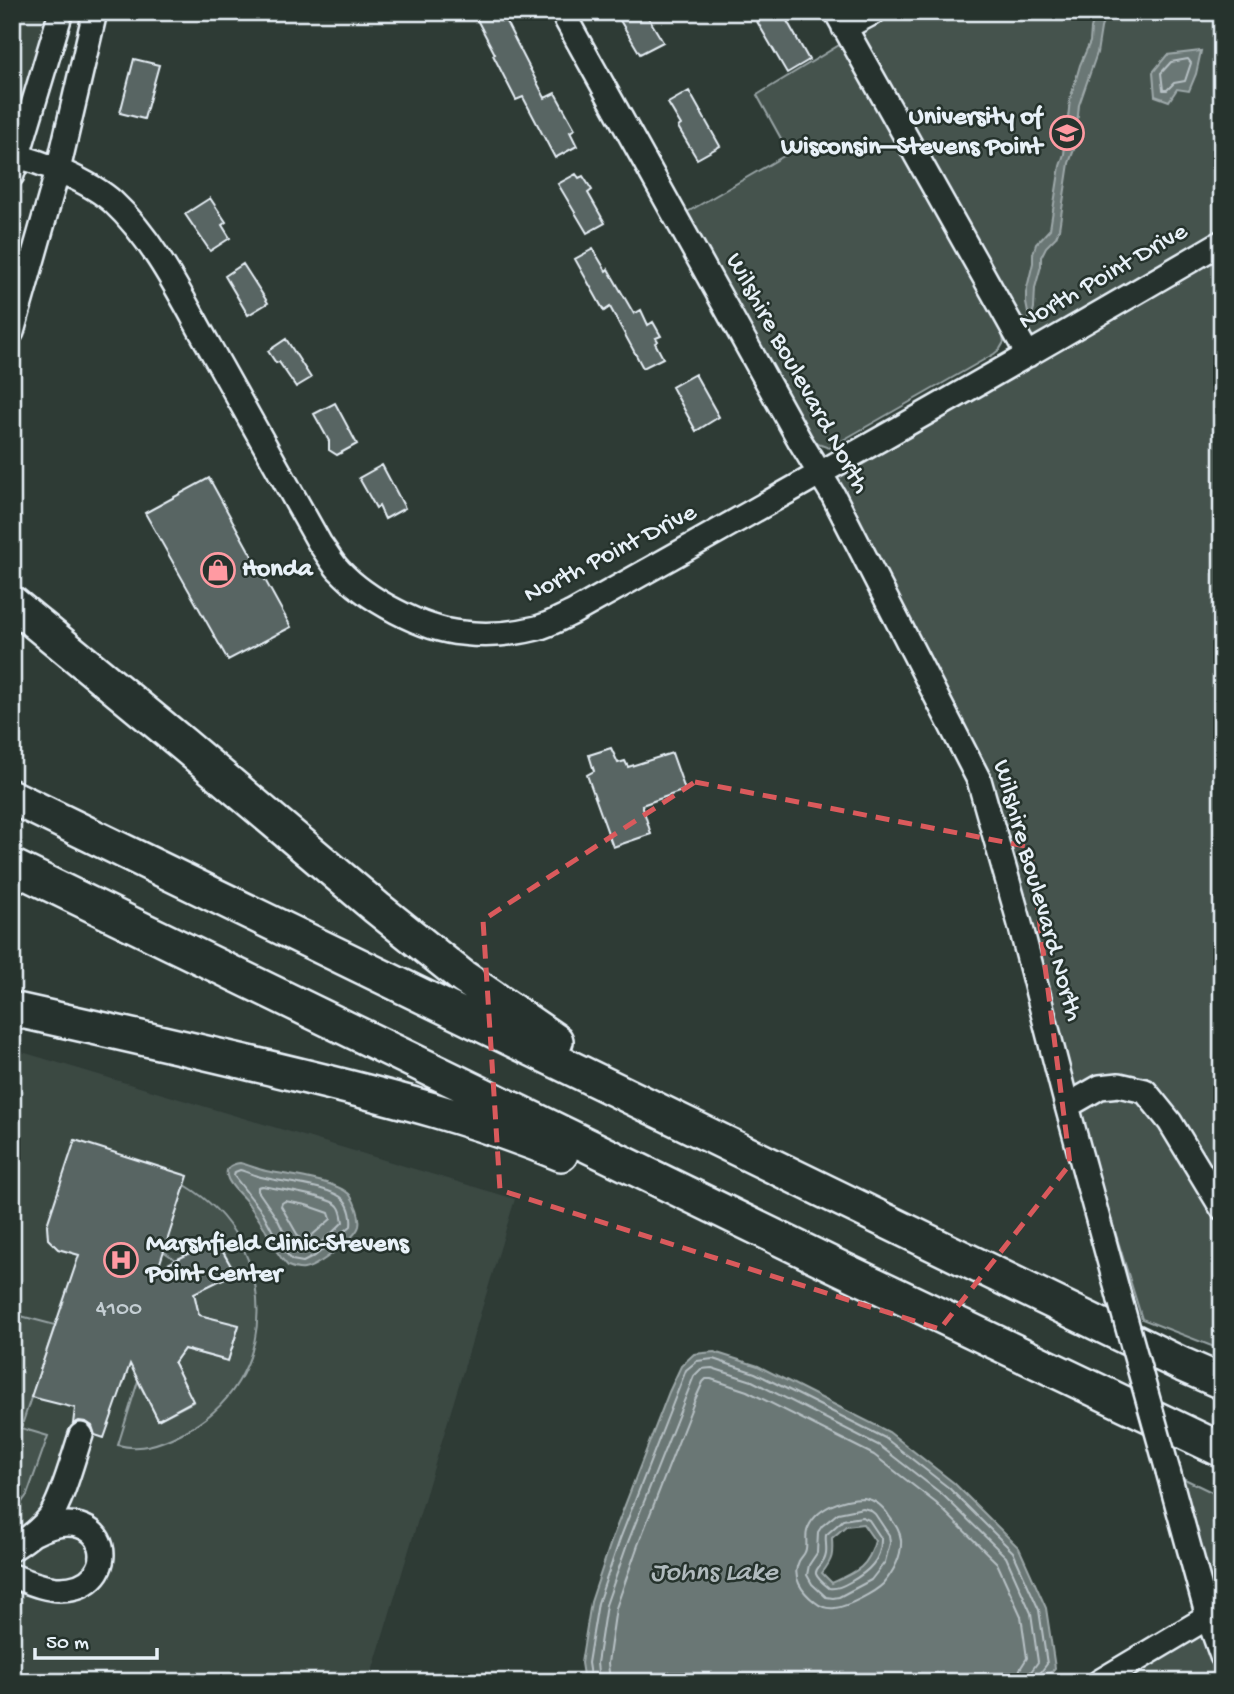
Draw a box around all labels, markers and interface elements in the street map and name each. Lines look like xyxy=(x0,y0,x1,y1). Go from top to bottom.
place label: University of Wisconsin–Stevens Point xyxy=(780,103,1045,164)
school or university icon: University of Wisconsin–Stevens Point xyxy=(1048,114,1086,152)
street label: North Point Drive xyxy=(1014,217,1194,339)
street label: Wilshire Boulevard North xyxy=(717,248,875,500)
street label: North Point Drive xyxy=(519,498,703,612)
shop icon: Honda xyxy=(199,551,237,589)
place label: Honda xyxy=(242,555,314,586)
street label: Wilshire Boulevard North xyxy=(984,757,1088,1025)
place label: Marshfield Clinic-Stevens Point Center xyxy=(144,1230,410,1291)
hospital icon: Marshfield Clinic-Stevens Point Center xyxy=(102,1241,140,1279)
house number: 4100 xyxy=(96,1296,142,1323)
water label: Johns Lake xyxy=(650,1557,779,1590)
scale bar xyxy=(35,1617,158,1661)
text: 50 m xyxy=(46,1632,89,1657)

